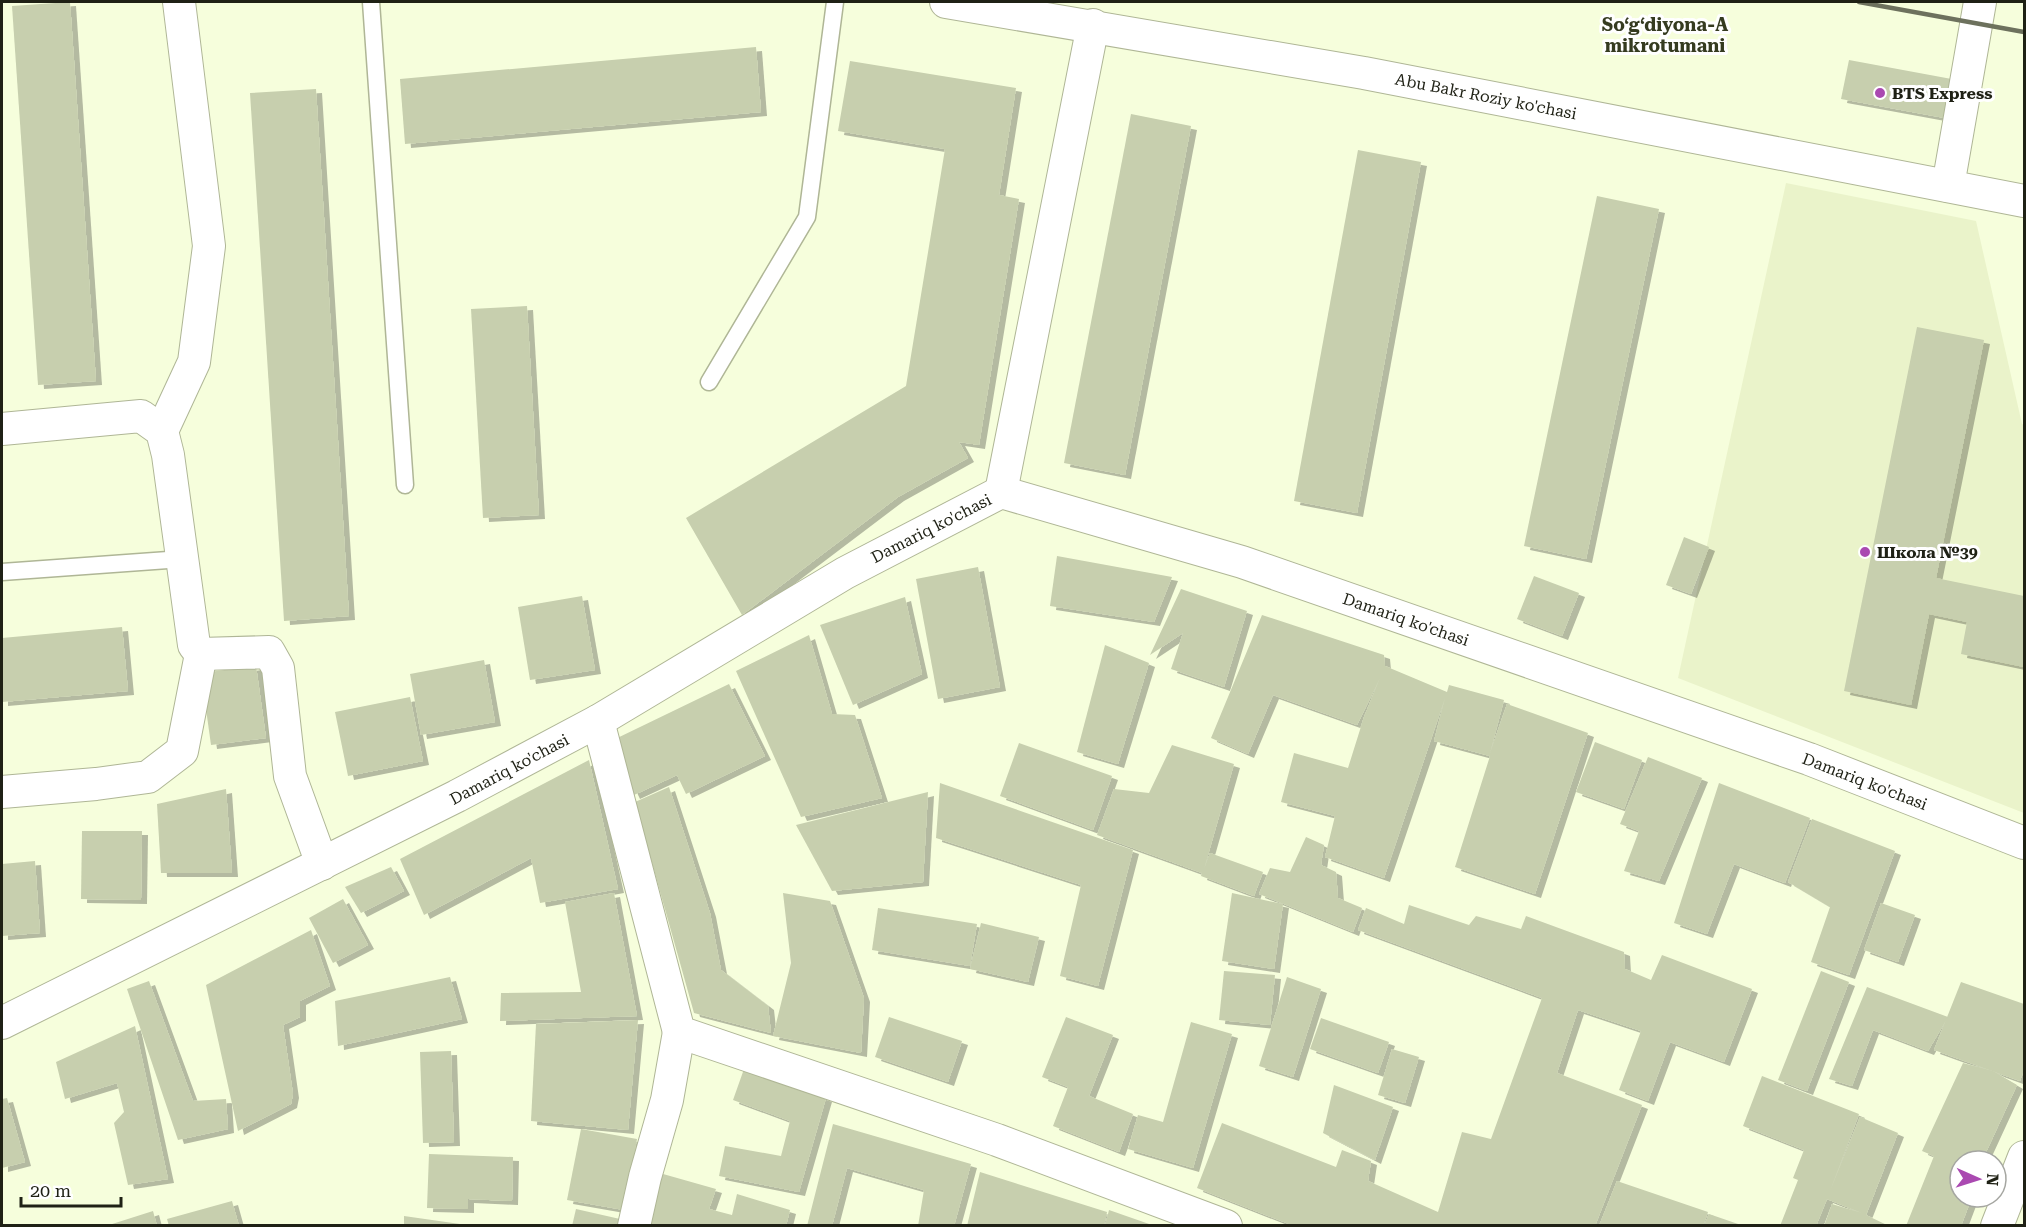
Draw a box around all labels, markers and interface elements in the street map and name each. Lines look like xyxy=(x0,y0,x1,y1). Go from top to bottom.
district label: So‘g‘diyona-А mikrotumani xyxy=(1602,14,1728,56)
street label: Abu Bakr Roziy ko'chasi xyxy=(1393,70,1578,123)
place label: BTS Express xyxy=(1892,84,1993,103)
marker: BTS Express xyxy=(1873,86,1887,100)
street label: Damariq ko'chasi xyxy=(868,490,994,567)
place label: Школа №39 xyxy=(1877,543,1978,562)
marker: Школа №39 xyxy=(1858,545,1872,559)
street label: Damariq ko'chasi xyxy=(1340,589,1471,650)
street label: Damariq ko'chasi xyxy=(446,730,572,809)
street label: Damariq ko'chasi xyxy=(1800,749,1930,814)
north arrow xyxy=(1948,1149,2008,1209)
scale bar xyxy=(21,1170,122,1208)
text: N xyxy=(1983,1173,2002,1186)
text: 20 m xyxy=(30,1180,71,1201)

